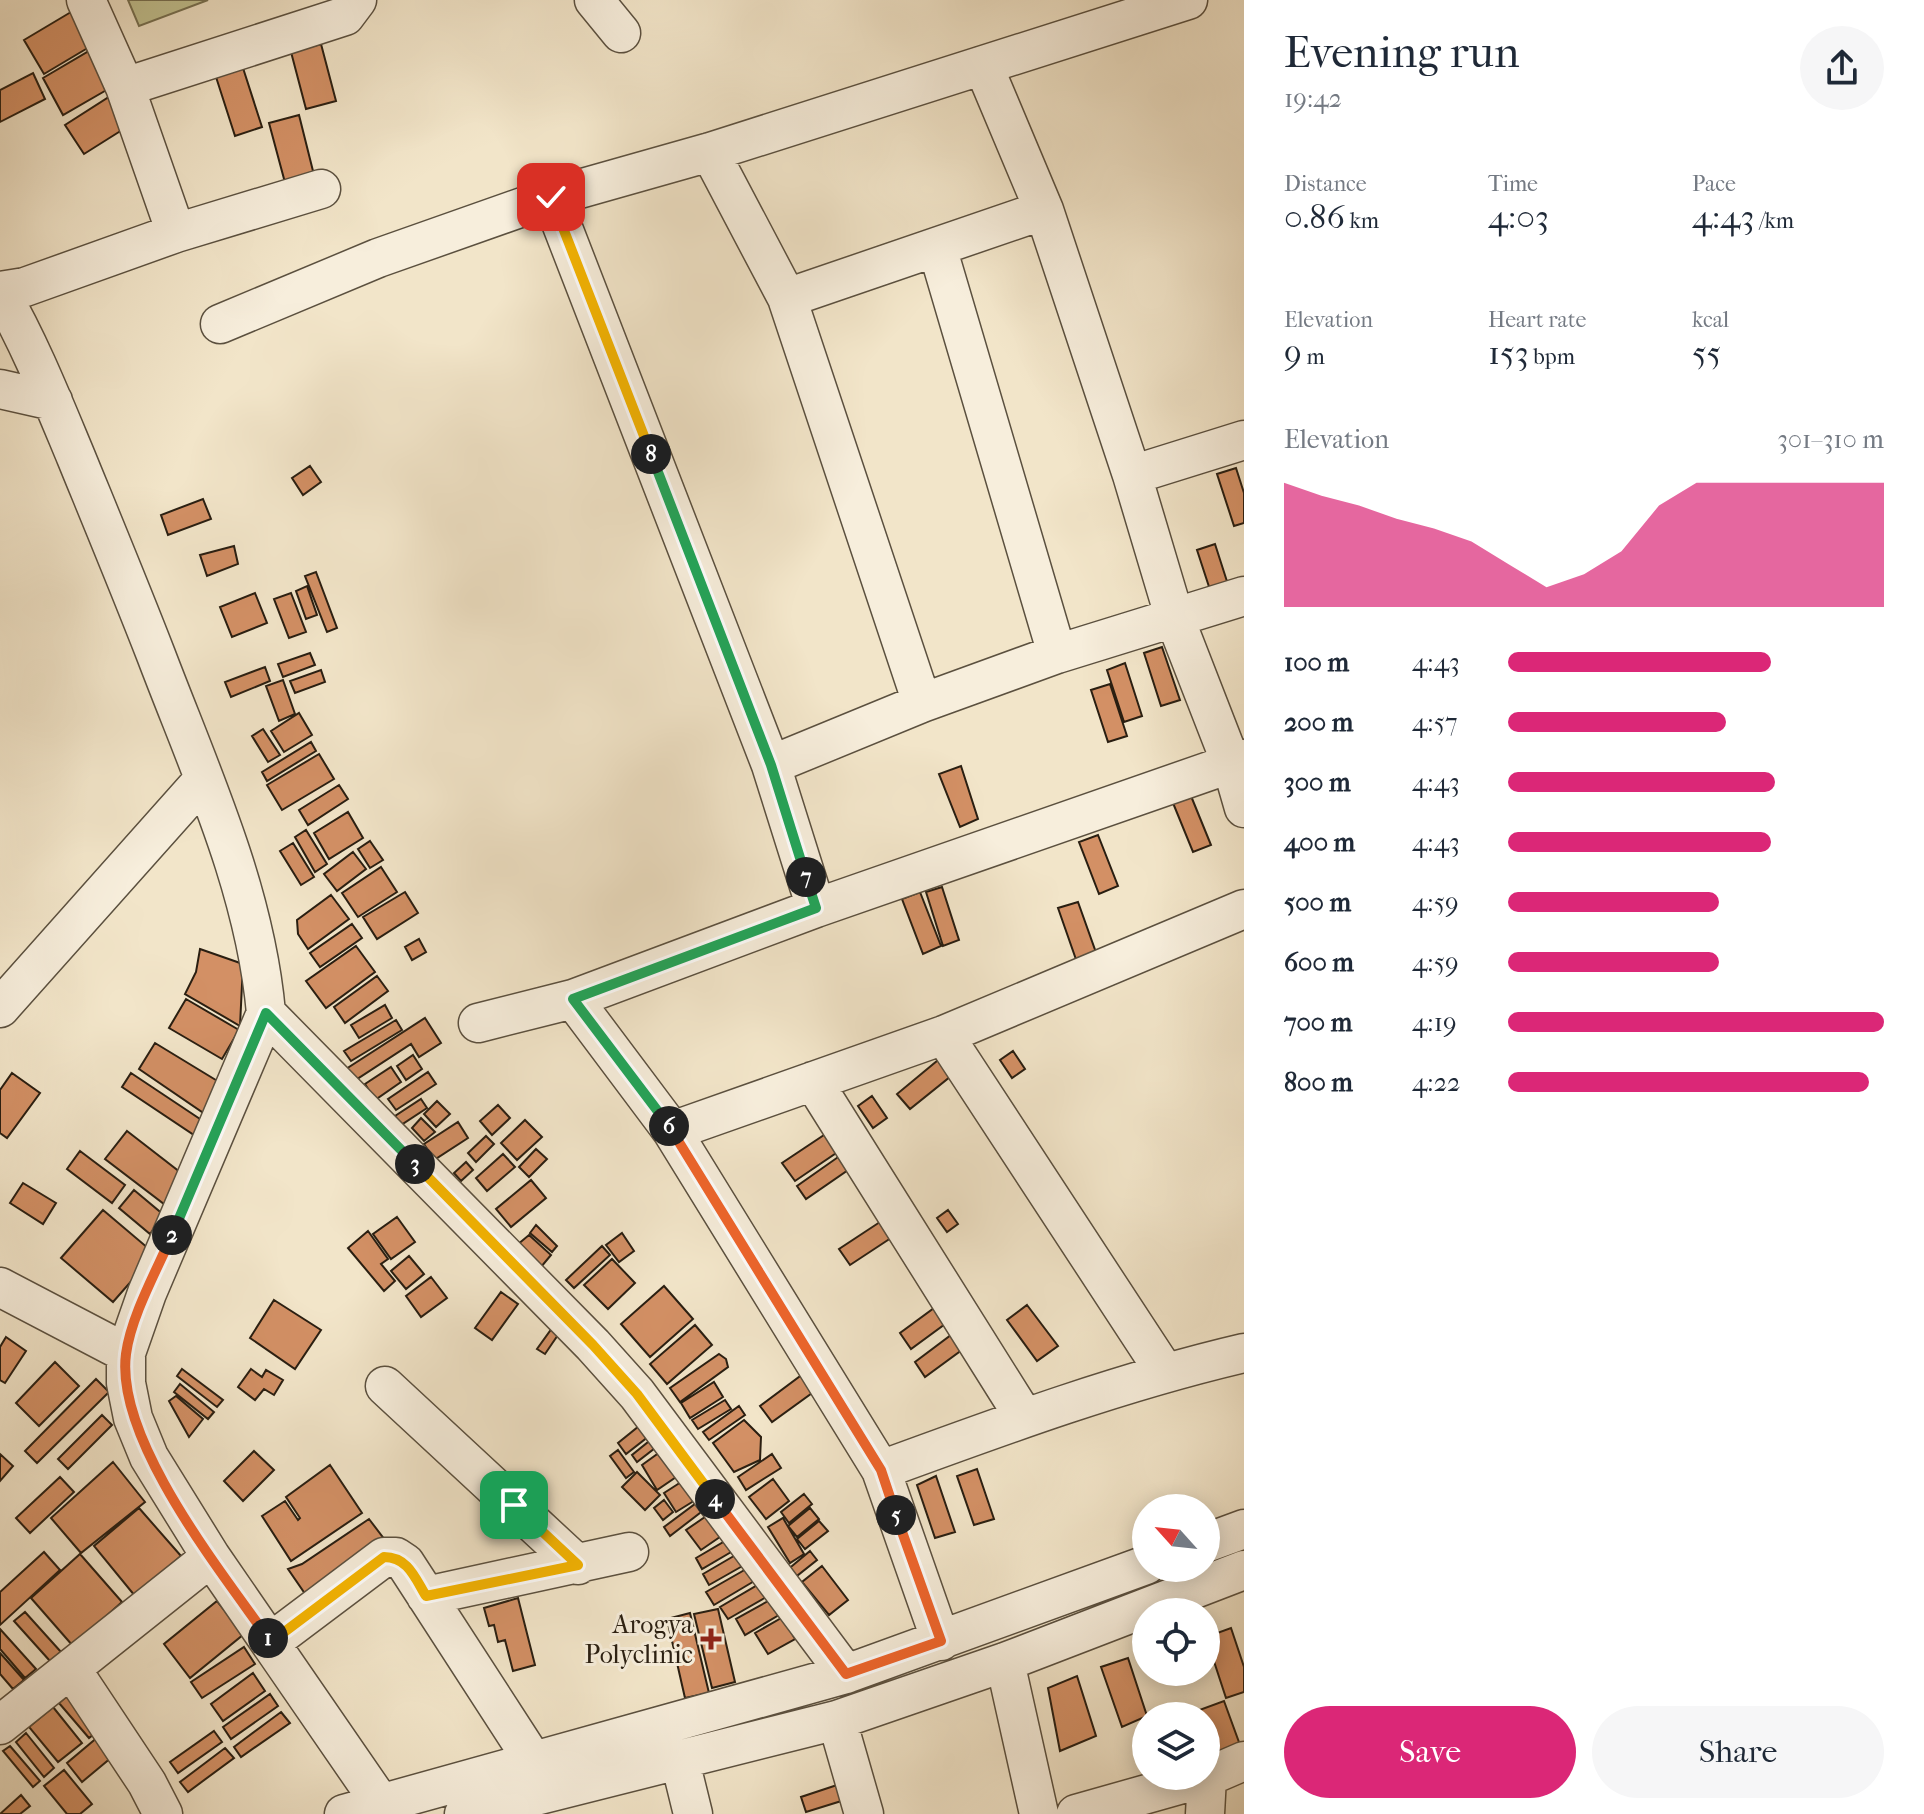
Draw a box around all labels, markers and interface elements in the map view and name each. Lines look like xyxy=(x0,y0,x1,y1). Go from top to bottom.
button: share xyxy=(1800,26,1884,110)
text: Evening run xyxy=(1284,27,1519,78)
text: 19:42 xyxy=(1284,83,1342,114)
pin xyxy=(517,163,585,231)
text: Distance xyxy=(1284,171,1367,197)
text: Time xyxy=(1488,171,1538,197)
text: Pace xyxy=(1692,171,1736,197)
icon: check xyxy=(529,175,573,219)
text: 0.86 xyxy=(1284,197,1345,237)
text: 4:03 xyxy=(1488,197,1549,237)
text: 4:43 xyxy=(1692,197,1754,237)
text: km xyxy=(1345,208,1379,234)
text: /km xyxy=(1754,208,1794,234)
text: Elevation xyxy=(1284,307,1373,333)
text: Heart rate xyxy=(1488,307,1587,333)
text: kcal xyxy=(1692,307,1729,333)
text: 9 xyxy=(1284,333,1302,373)
text: 153 xyxy=(1488,333,1529,373)
text: 55 xyxy=(1692,333,1721,373)
text: m xyxy=(1302,344,1325,370)
text: bpm xyxy=(1529,344,1575,370)
text: Elevation xyxy=(1284,424,1389,455)
text: 301–310 m xyxy=(1777,424,1884,455)
pin: 8 xyxy=(631,434,671,474)
text: 8 xyxy=(645,441,657,467)
text: 100 m xyxy=(1284,647,1349,678)
text: 4:43 xyxy=(1412,647,1460,678)
text: 200 m xyxy=(1284,707,1353,738)
text: 4:57 xyxy=(1412,707,1457,738)
text: 300 m xyxy=(1284,767,1351,798)
text: 4:43 xyxy=(1412,767,1460,798)
text: 400 m xyxy=(1284,827,1355,858)
text: 4:43 xyxy=(1412,827,1460,858)
pin: 7 xyxy=(786,857,826,897)
text: 7 xyxy=(801,864,811,890)
text: 500 m xyxy=(1284,887,1351,918)
text: 4:59 xyxy=(1412,887,1459,918)
text: 600 m xyxy=(1284,947,1354,978)
text: 4:59 xyxy=(1412,947,1459,978)
text: 700 m xyxy=(1284,1007,1352,1038)
text: 4:19 xyxy=(1412,1007,1457,1038)
text: 800 m xyxy=(1284,1067,1353,1098)
text: 4:22 xyxy=(1412,1067,1460,1098)
pin: 6 xyxy=(649,1106,689,1146)
text: 6 xyxy=(663,1113,675,1139)
pin: 3 xyxy=(395,1144,435,1184)
text: 3 xyxy=(410,1151,420,1177)
pin: 2 xyxy=(152,1215,192,1255)
text: 2 xyxy=(166,1222,178,1248)
pin xyxy=(480,1471,548,1539)
pin: 4 xyxy=(695,1479,735,1519)
icon: arrive xyxy=(492,1483,536,1527)
text: 4 xyxy=(709,1486,722,1512)
north arrow xyxy=(1132,1494,1220,1582)
map controls xyxy=(1132,1494,1220,1790)
pin: 5 xyxy=(876,1495,916,1535)
text: 5 xyxy=(891,1502,901,1528)
button: locate xyxy=(1132,1598,1220,1686)
place label: Arogya Polyclinic xyxy=(585,1609,694,1670)
pin: 1 xyxy=(248,1618,288,1658)
text: 1 xyxy=(264,1625,272,1651)
marker: Arogya Polyclinic xyxy=(700,1628,722,1650)
button: layers xyxy=(1132,1702,1220,1790)
button: Save xyxy=(1284,1706,1576,1798)
button: Share xyxy=(1592,1706,1884,1798)

